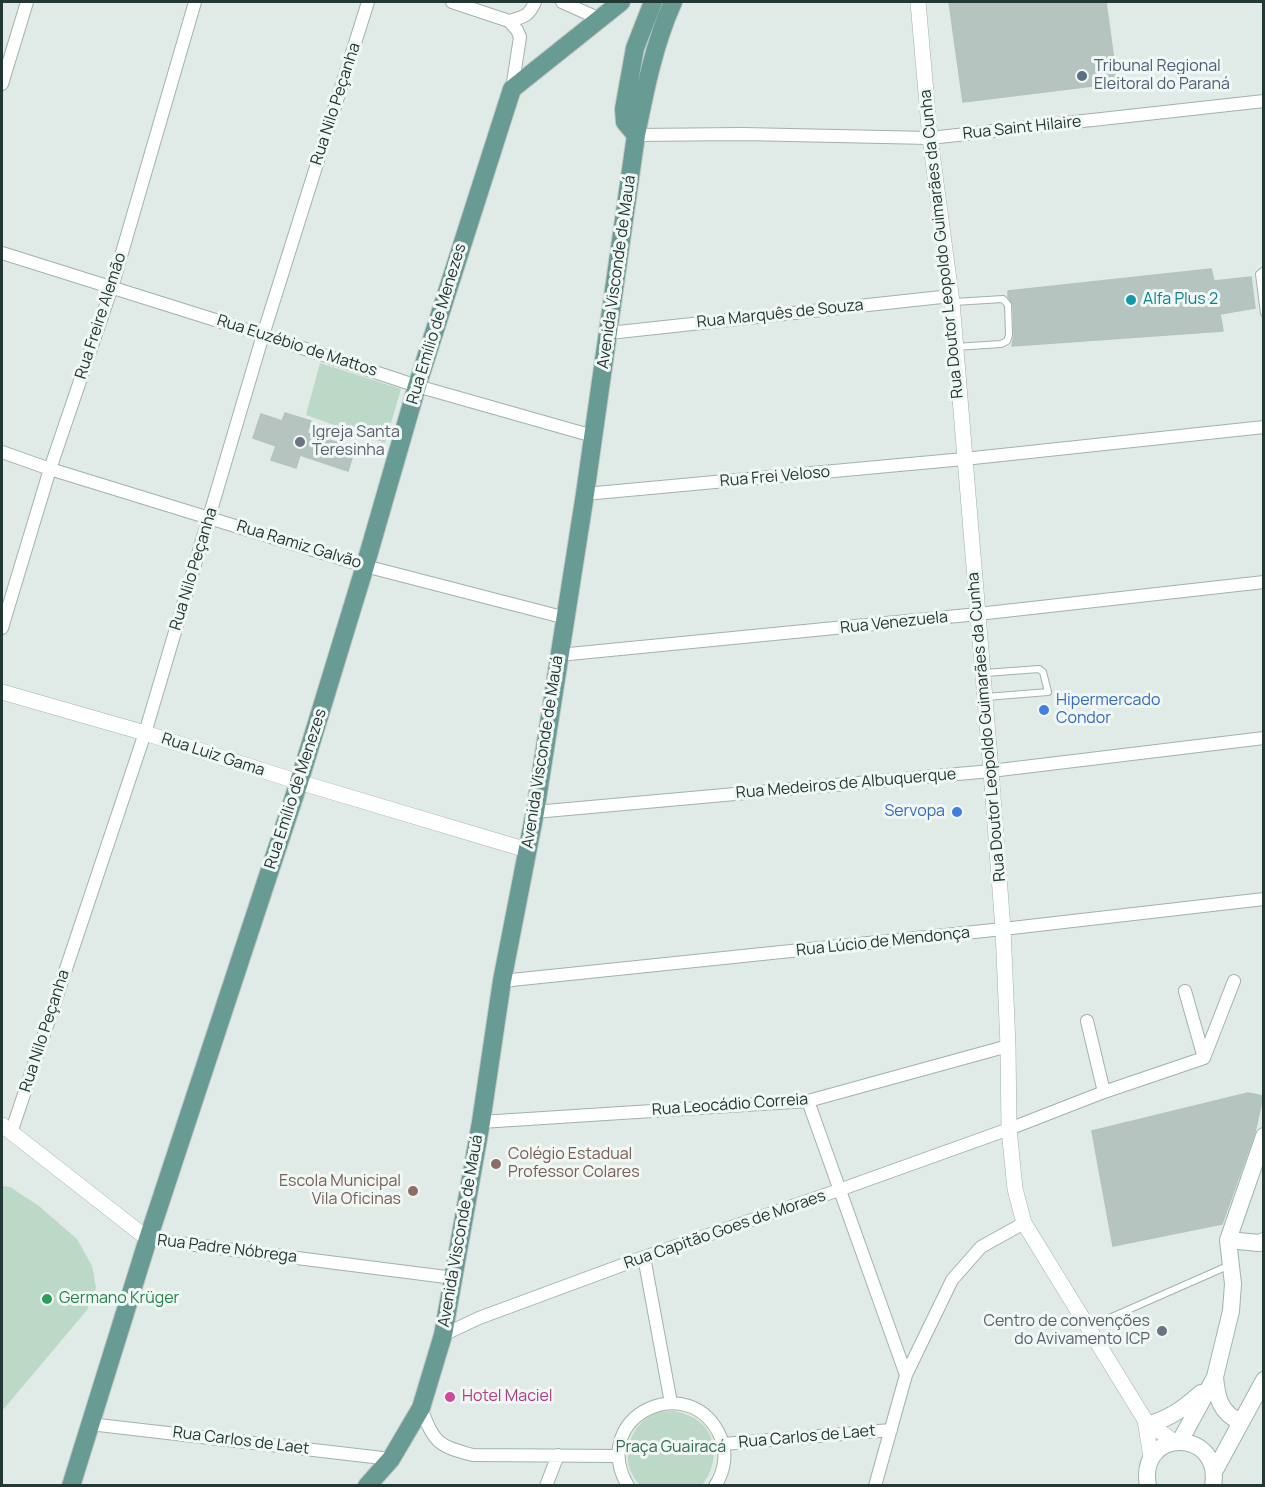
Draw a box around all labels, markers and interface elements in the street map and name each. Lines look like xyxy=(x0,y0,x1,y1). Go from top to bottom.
street label: Rua Nilo Peçanha xyxy=(307,40,365,168)
place label: Tribunal Regional Eleitoral do Paraná xyxy=(1094,57,1230,95)
marker: Tribunal Regional Eleitoral do Paraná xyxy=(1075,69,1089,83)
street label: Rua Doutor Leopoldo Guimarães da Cunha xyxy=(916,89,968,399)
street label: Rua Saint Hilaire xyxy=(962,112,1082,144)
street label: Avenida Visconde de Mauá xyxy=(594,174,640,370)
street label: Rua Emílio de Menezes xyxy=(403,241,471,407)
street label: Rua Freire Alemão xyxy=(72,251,130,381)
place label: Alfa Plus 2 xyxy=(1143,290,1218,310)
marker: Alfa Plus 2 xyxy=(1124,293,1138,307)
street label: Rua Marquês de Souza xyxy=(696,296,864,332)
street label: Rua Euzébio de Mattos xyxy=(214,311,380,381)
place label: Igreja Santa Teresinha xyxy=(312,423,400,461)
marker: Igreja Santa Teresinha xyxy=(293,435,307,449)
street label: Rua Frei Veloso xyxy=(719,463,831,491)
street label: Rua Nilo Peçanha xyxy=(166,505,222,633)
street label: Rua Ramiz Galvão xyxy=(234,517,364,573)
street label: Rua Doutor Leopoldo Guimarães da Cunha xyxy=(964,572,1010,882)
street label: Rua Venezuela xyxy=(839,608,949,638)
street label: Avenida Visconde de Mauá xyxy=(518,654,568,850)
place label: Hipermercado Condor xyxy=(1056,691,1160,729)
marker: Hipermercado Condor xyxy=(1037,703,1051,717)
street label: Rua Emílio de Menezes xyxy=(261,707,331,871)
street label: Rua Luiz Gama xyxy=(159,729,267,781)
street label: Rua Medeiros de Albuquerque xyxy=(735,765,957,803)
place label: Servopa xyxy=(884,802,945,822)
marker: Servopa xyxy=(950,805,964,819)
street label: Rua Lúcio de Mendonça xyxy=(795,923,971,961)
street label: Rua Nilo Peçanha xyxy=(16,967,74,1095)
street label: Rua Leocádio Correia xyxy=(651,1090,809,1120)
street label: Avenida Visconde de Mauá xyxy=(435,1133,487,1329)
place label: Colégio Estadual Professor Colares xyxy=(508,1145,640,1183)
marker: Colégio Estadual Professor Colares xyxy=(489,1157,503,1171)
place label: Escola Municipal Vila Oficinas xyxy=(279,1172,401,1210)
marker: Escola Municipal Vila Oficinas xyxy=(406,1184,420,1198)
street label: Rua Capitão Goes de Moraes xyxy=(622,1186,828,1274)
street label: Rua Padre Nóbrega xyxy=(156,1231,298,1267)
place label: Germano Krüger xyxy=(59,1289,179,1309)
marker: Germano Krüger xyxy=(40,1292,54,1306)
place label: Centro de convenções do Avivamento ICP xyxy=(983,1312,1150,1350)
marker: Centro de convenções do Avivamento ICP xyxy=(1155,1324,1169,1338)
place label: Hotel Maciel xyxy=(462,1387,553,1407)
marker: Hotel Maciel xyxy=(443,1390,457,1404)
street label: Rua Carlos de Laet xyxy=(738,1421,876,1453)
street label: Rua Carlos de Laet xyxy=(172,1423,310,1459)
park label: Praça Guairacá xyxy=(616,1438,726,1458)

